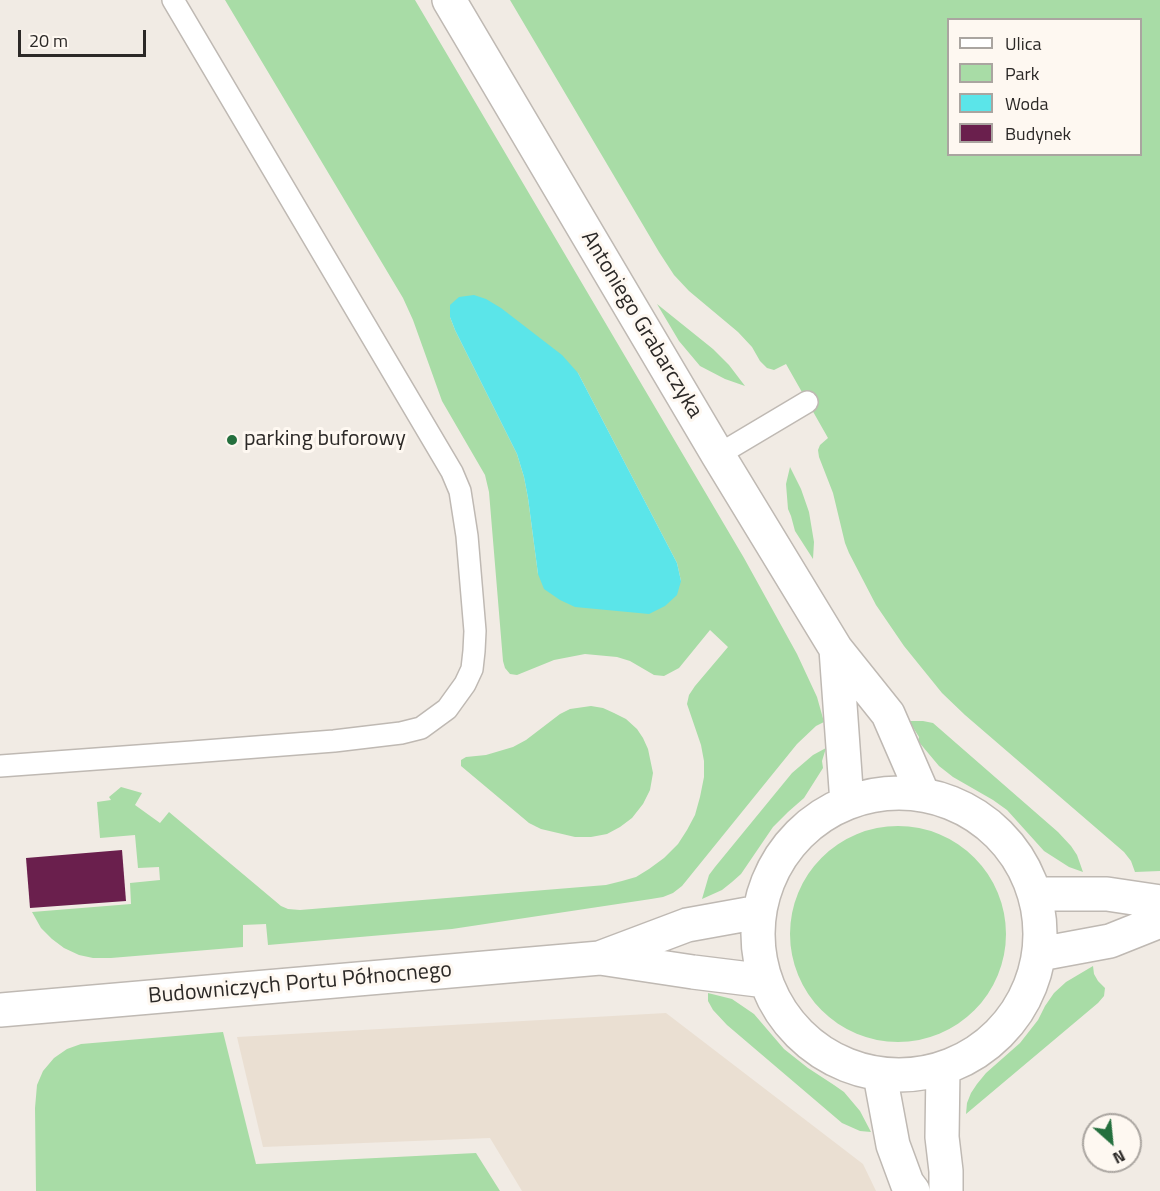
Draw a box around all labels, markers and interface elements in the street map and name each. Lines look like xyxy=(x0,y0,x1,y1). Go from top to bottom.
scale bar xyxy=(21,18,148,56)
legend xyxy=(947,18,1142,156)
text: 20 m xyxy=(29,27,68,54)
text: Ulica xyxy=(1005,30,1042,57)
text: Park xyxy=(1005,60,1039,87)
text: Woda xyxy=(1005,90,1049,117)
text: Budynek xyxy=(1005,120,1071,147)
street label: Antoniego Grabarczyka xyxy=(575,227,707,423)
place label: parking buforowy xyxy=(244,427,406,453)
marker: parking buforowy xyxy=(225,433,239,447)
street label: Budowniczych Portu Północnego xyxy=(147,958,453,1010)
north arrow xyxy=(1082,1113,1142,1173)
text: N xyxy=(1109,1144,1130,1170)

